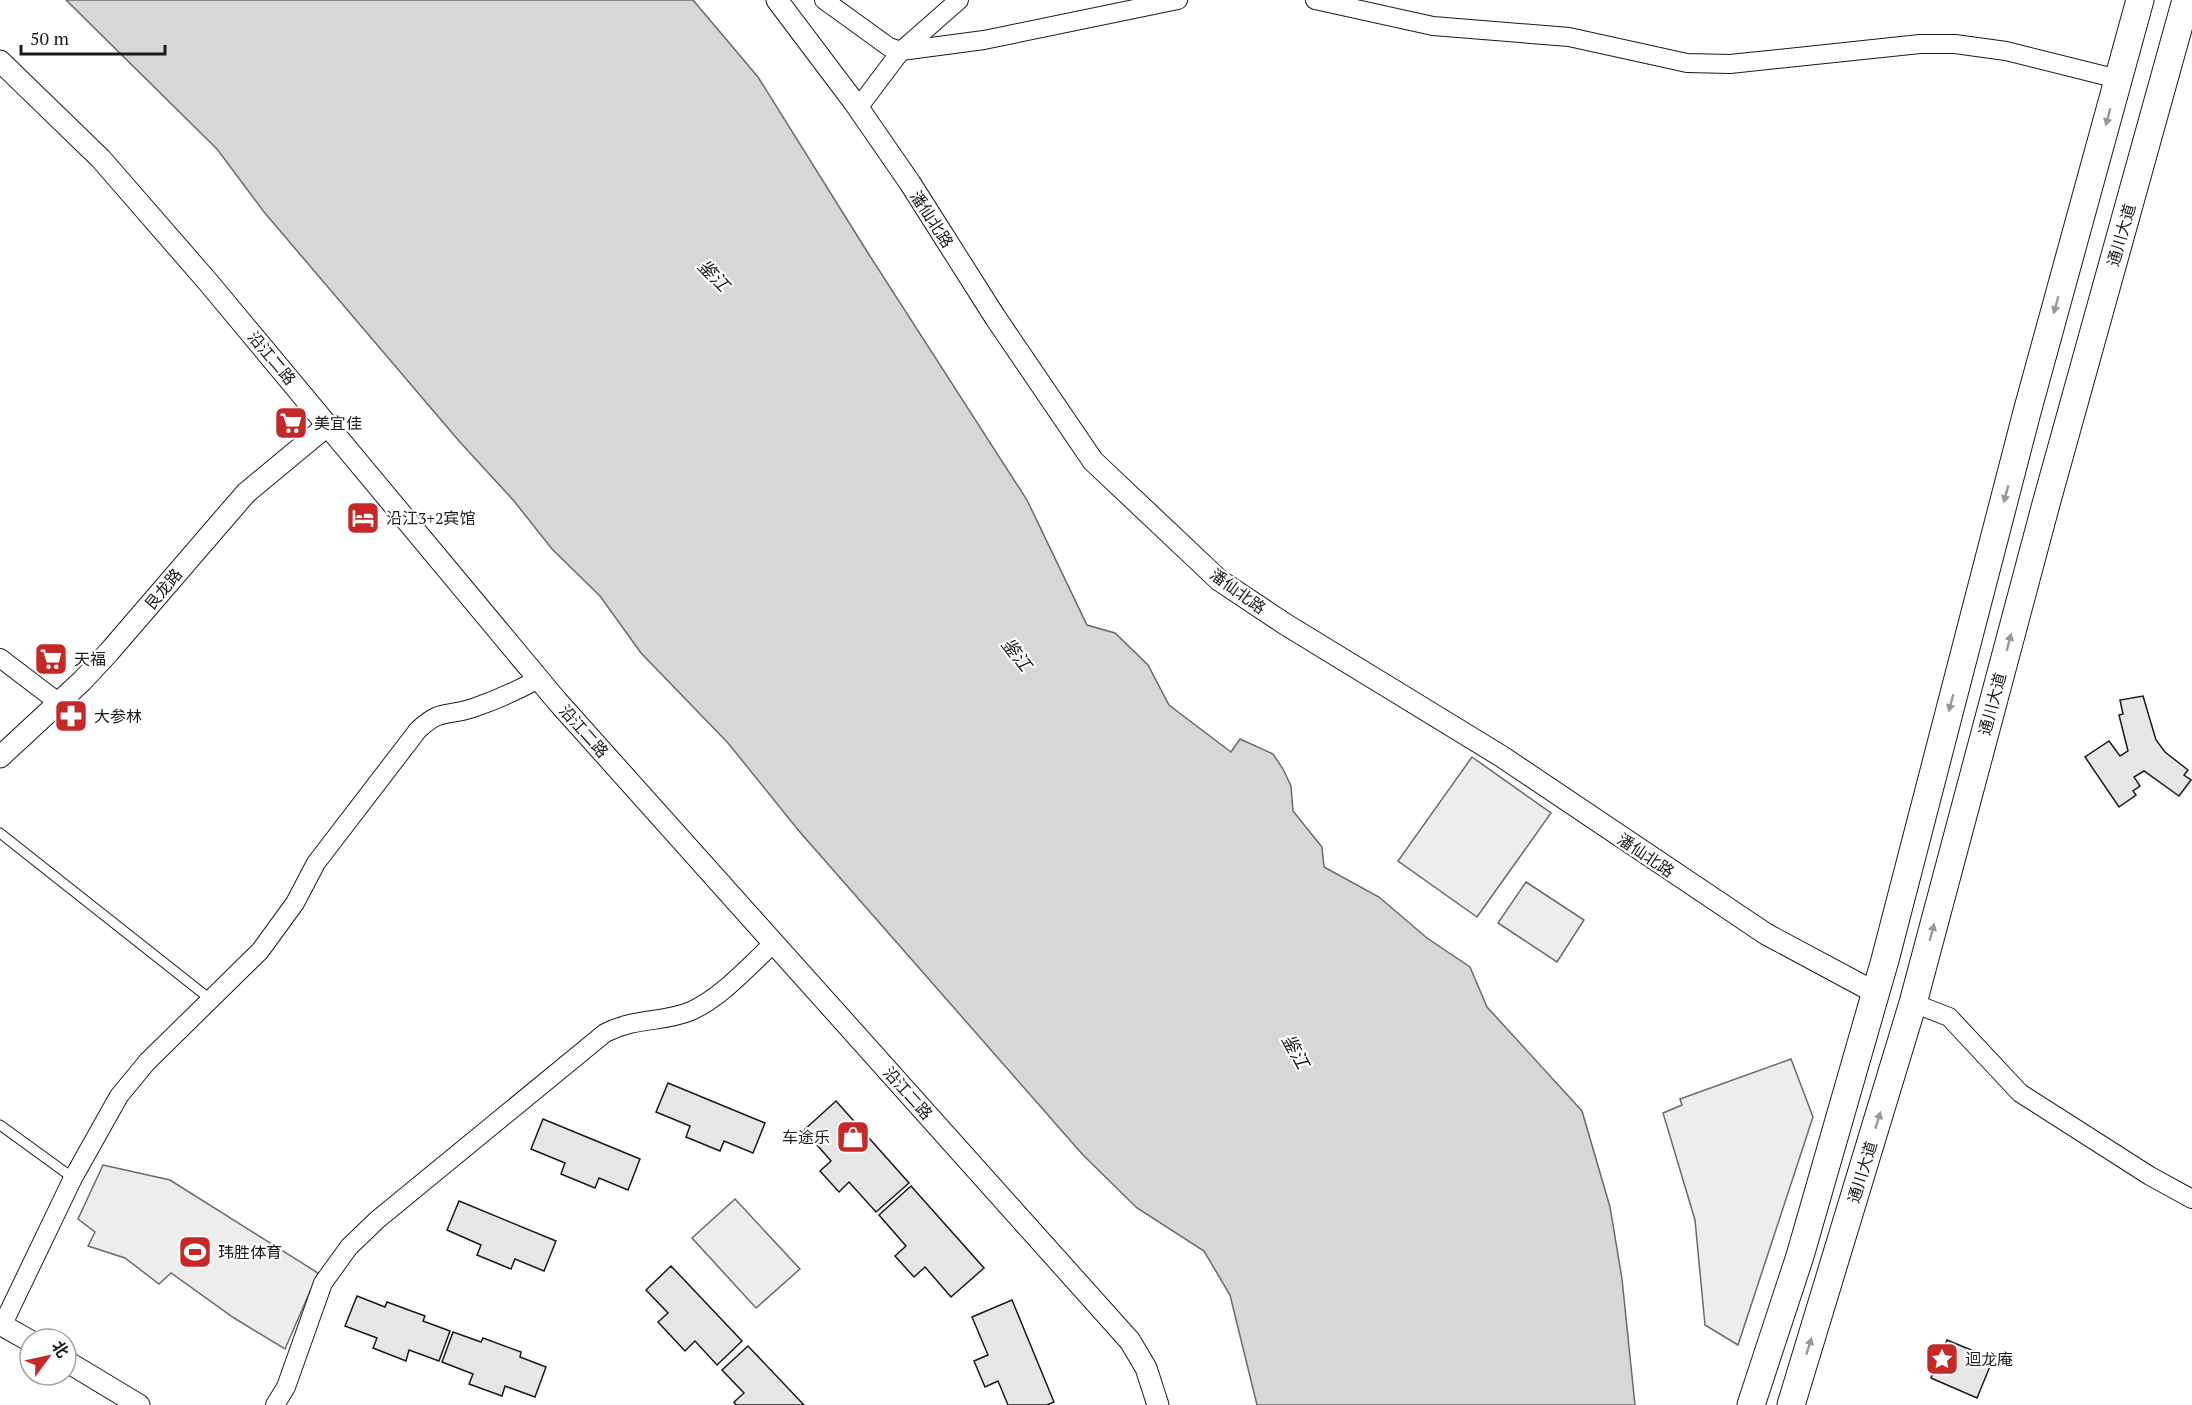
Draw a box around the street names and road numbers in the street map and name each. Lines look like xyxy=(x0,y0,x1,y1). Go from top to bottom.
street label: 潘仙北路 xyxy=(905,186,959,252)
street label: 通川大道 xyxy=(2102,201,2140,269)
street label: 沿江二路 xyxy=(243,326,301,390)
street label: 潘仙北路 xyxy=(1206,563,1270,619)
street label: 艮龙路 xyxy=(139,564,187,614)
street label: 通川大道 xyxy=(1973,670,2011,738)
street label: 沿江二路 xyxy=(554,700,614,762)
street label: 潘仙北路 xyxy=(1613,828,1679,882)
street label: 沿江二路 xyxy=(878,1062,938,1124)
street label: 通川大道 xyxy=(1842,1138,1882,1206)

